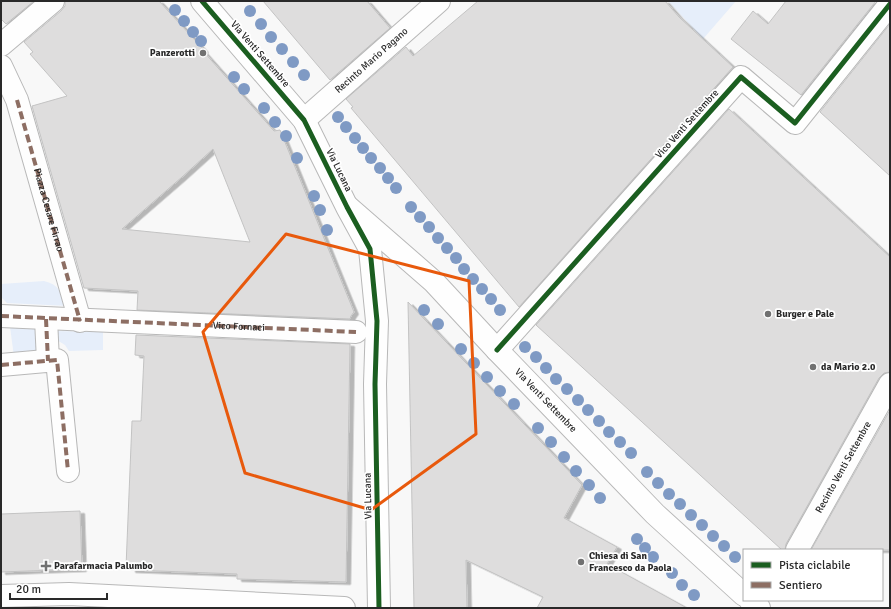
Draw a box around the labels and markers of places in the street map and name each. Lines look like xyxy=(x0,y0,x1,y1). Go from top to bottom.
place label: Panzerotti xyxy=(150,47,195,59)
marker: Panzerotti xyxy=(198,48,208,58)
place label: Burger e Pale xyxy=(776,308,834,320)
marker: Burger e Pale xyxy=(763,309,773,319)
place label: da Mario 2.0 xyxy=(821,361,876,373)
marker: da Mario 2.0 xyxy=(808,362,818,372)
place label: Chiesa di San Francesco da Paola xyxy=(589,550,672,574)
marker: Chiesa di San Francesco da Paola xyxy=(576,557,586,567)
place label: Parafarmacia Palumbo xyxy=(54,560,153,572)
marker: Parafarmacia Palumbo xyxy=(41,561,51,571)

